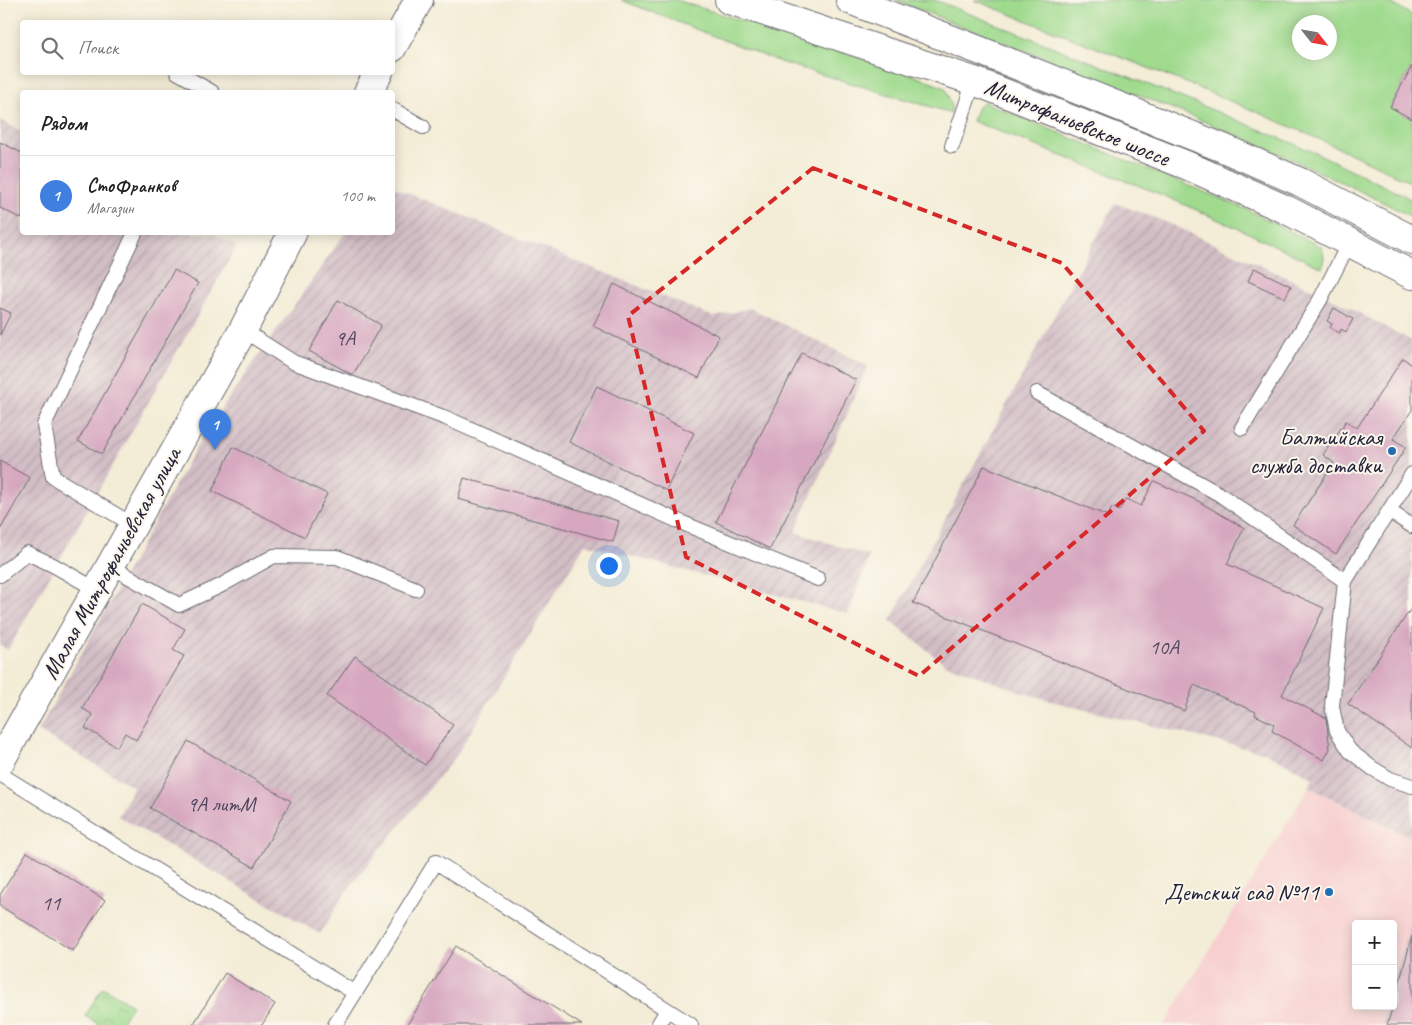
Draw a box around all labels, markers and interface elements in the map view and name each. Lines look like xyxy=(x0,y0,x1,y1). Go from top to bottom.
north arrow xyxy=(1292,15,1337,60)
search box xyxy=(20,20,395,75)
icon: search xyxy=(38,34,66,62)
text: Поиск xyxy=(78,36,118,60)
street label: Митрофаньевское шоссе xyxy=(980,71,1176,174)
text: Рядом xyxy=(40,110,87,136)
text: СтоФранков xyxy=(87,174,176,198)
text: 1 xyxy=(52,186,60,206)
text: 100 m xyxy=(341,186,375,206)
text: Магазин xyxy=(87,198,134,218)
house number: 9А xyxy=(335,325,356,351)
pin: 1 xyxy=(199,409,231,450)
place label: Балтийская служба доставки xyxy=(1250,422,1384,480)
street label: Малая Митрофаньевская улица xyxy=(35,440,188,684)
marker: Балтийская служба доставки xyxy=(1386,445,1398,457)
your location xyxy=(596,553,622,579)
house number: 10А xyxy=(1149,634,1180,660)
house number: 9А литМ xyxy=(187,791,257,817)
place label: Детский сад №11 xyxy=(1164,877,1320,907)
marker: Детский сад №11 xyxy=(1323,886,1335,898)
house number: 11 xyxy=(42,890,62,916)
map controls xyxy=(1352,920,1397,1010)
button: + xyxy=(1352,920,1397,965)
button: − xyxy=(1352,965,1397,1010)

